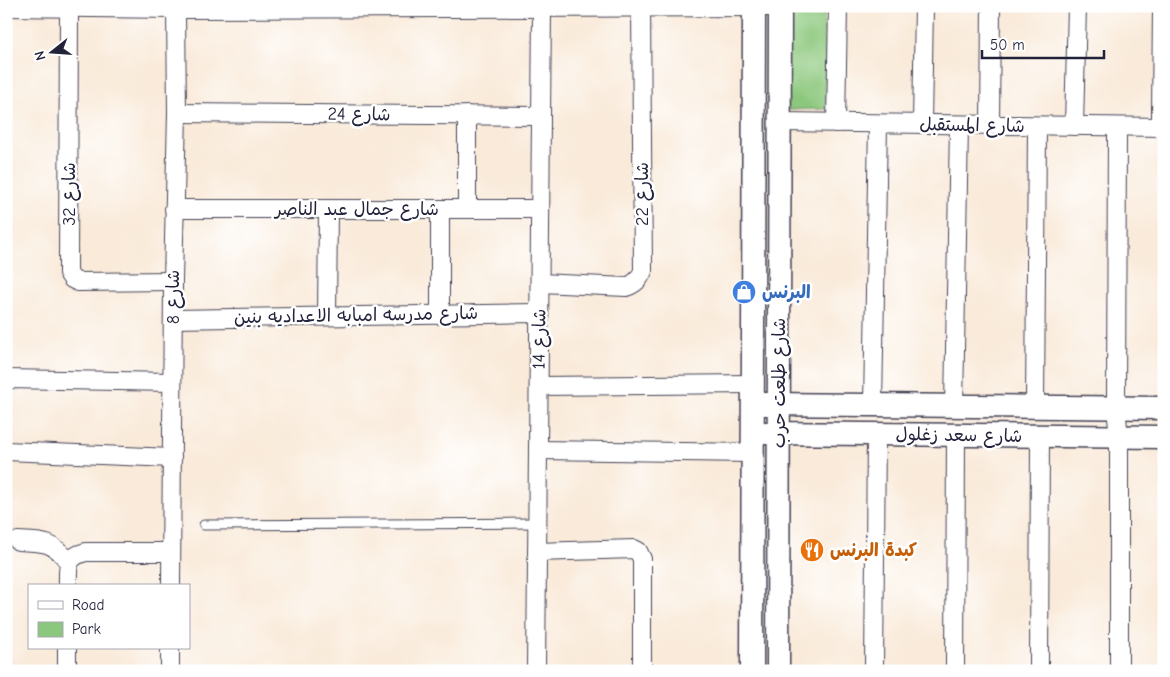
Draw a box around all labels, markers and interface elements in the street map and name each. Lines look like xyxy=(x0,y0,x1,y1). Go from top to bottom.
north arrow xyxy=(28,28,78,78)
scale bar xyxy=(982,28,1105,60)
text: 50 m xyxy=(990,36,1025,54)
text: N xyxy=(31,49,50,63)
street label: شارع 24 xyxy=(327,103,391,127)
street label: شارع المستقبل xyxy=(919,114,1025,138)
street label: شارع 32 xyxy=(59,162,81,226)
street label: شارع 22 xyxy=(632,162,654,226)
street label: شارع جمال عبد الناصر xyxy=(273,199,439,221)
street label: شارع 8 xyxy=(163,270,185,324)
shop icon: البرنس xyxy=(731,279,757,305)
place label: البرنس xyxy=(762,282,811,303)
street label: شارع مدرسه امبابه الاعداديه بنين xyxy=(234,303,478,329)
street label: شارع 14 xyxy=(528,308,552,370)
street label: شارع طلعت حرب xyxy=(769,318,791,448)
street label: شارع سعد زغلول xyxy=(895,424,1022,448)
restaurant icon: كبدة البرنس xyxy=(799,537,825,563)
place label: كبدة البرنس xyxy=(830,540,917,561)
legend xyxy=(28,584,190,650)
text: Road xyxy=(72,596,104,614)
text: Park xyxy=(72,620,101,638)

